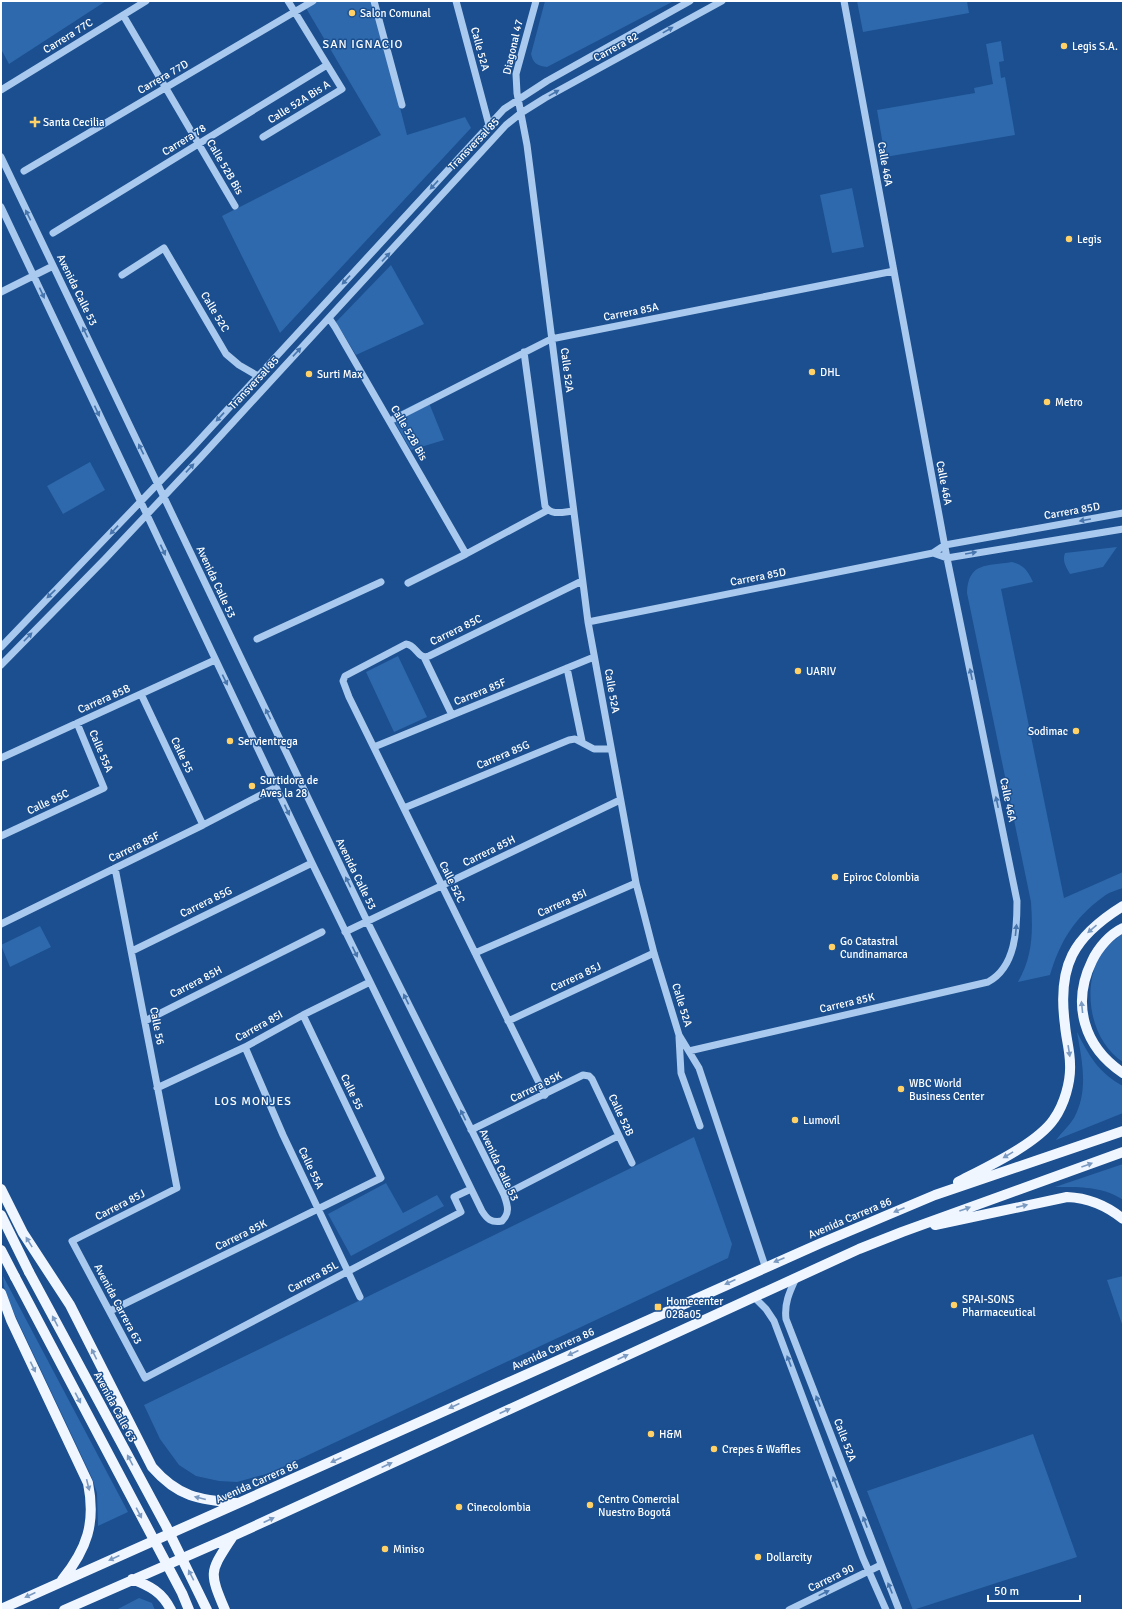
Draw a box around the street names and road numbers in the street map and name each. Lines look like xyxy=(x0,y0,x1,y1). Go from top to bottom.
street label: Carrera 77C xyxy=(41,15,96,56)
street label: Diagonal 47 xyxy=(500,18,526,76)
street label: Calle 52A xyxy=(468,26,492,73)
street label: Carrera 82 xyxy=(591,29,641,65)
street label: Carrera 77D xyxy=(135,57,191,97)
street label: Calle 52A Bis A xyxy=(265,78,333,126)
street label: Transversal 85 xyxy=(446,115,502,173)
street label: Carrera 78 xyxy=(160,121,208,159)
street label: Calle 52B Bis xyxy=(204,137,246,197)
street label: Calle 46A xyxy=(875,141,895,188)
street label: Avenida Calle 53 xyxy=(54,252,100,328)
street label: Calle 52C xyxy=(198,289,232,335)
street label: Carrera 85A xyxy=(602,300,660,324)
street label: Calle 52A xyxy=(558,347,576,393)
street label: Transversal 85 xyxy=(226,354,282,412)
street label: Calle 52B Bis xyxy=(388,403,430,463)
street label: Calle 46A xyxy=(933,460,955,507)
street label: Carrera 85D xyxy=(1043,500,1101,522)
street label: Avenida Calle 53 xyxy=(194,544,238,620)
street label: Carrera 85D xyxy=(729,565,787,589)
street label: Carrera 85C xyxy=(428,612,484,648)
street label: Calle 52A xyxy=(602,668,622,715)
street label: Carrera 85F xyxy=(452,676,508,708)
street label: Carrera 85B xyxy=(76,682,133,716)
street label: Calle 55A xyxy=(86,728,116,774)
street label: Calle 55 xyxy=(168,735,196,775)
street label: Carrera 85G xyxy=(474,738,532,772)
street label: Calle 46A xyxy=(997,777,1019,824)
street label: Calle 85C xyxy=(25,786,71,817)
street label: Carrera 85F xyxy=(106,829,162,865)
street label: Carrera 85H xyxy=(461,833,517,869)
street label: Avenida Calle 53 xyxy=(333,836,379,912)
street label: Calle 52C xyxy=(436,859,468,905)
street label: Carrera 85G xyxy=(178,884,234,920)
street label: Carrera 85I xyxy=(535,886,589,920)
street label: Carrera 85J xyxy=(549,960,603,994)
street label: Carrera 85H xyxy=(168,963,224,1001)
street label: Calle 52A xyxy=(669,982,695,1029)
street label: Carrera 85K xyxy=(818,990,876,1016)
street label: Calle 56 xyxy=(147,1006,167,1046)
street label: Carrera 85I xyxy=(233,1008,285,1044)
street label: Carrera 85K xyxy=(508,1069,564,1105)
street label: Calle 55 xyxy=(338,1072,366,1112)
street label: Calle 52B xyxy=(606,1092,637,1138)
street label: Avenida Calle 53 xyxy=(477,1127,521,1203)
street label: Calle 55A xyxy=(296,1145,326,1191)
street label: Carrera 85J xyxy=(93,1187,147,1223)
street label: Avenida Carrera 86 xyxy=(806,1195,894,1241)
street label: Carrera 85K xyxy=(213,1217,269,1253)
street label: Carrera 85L xyxy=(286,1258,341,1296)
street label: Avenida Carrera 63 xyxy=(91,1262,145,1346)
street label: Avenida Carrera 86 xyxy=(510,1325,596,1373)
street label: Avenida Calle 63 xyxy=(91,1370,139,1444)
street label: Calle 52A xyxy=(831,1417,859,1464)
street label: Avenida Carrera 86 xyxy=(214,1458,300,1506)
street label: Carrera 90 xyxy=(806,1561,856,1595)

